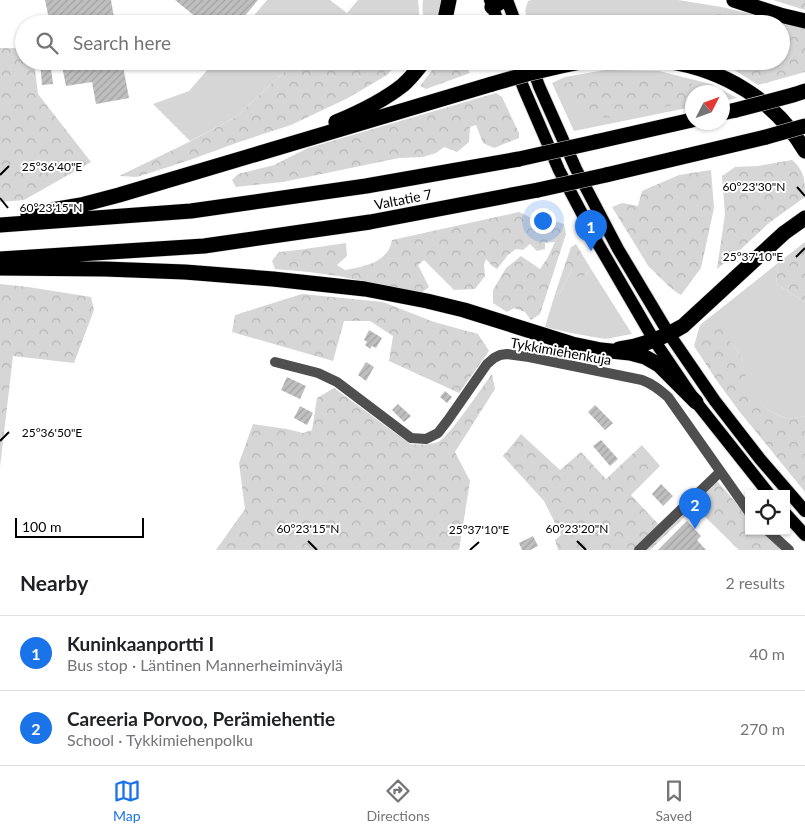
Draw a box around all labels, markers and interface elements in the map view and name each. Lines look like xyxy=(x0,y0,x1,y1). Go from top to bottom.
search box xyxy=(15,15,790,70)
icon: search xyxy=(33,29,61,57)
text: Search here xyxy=(73,31,171,54)
north arrow xyxy=(685,85,730,130)
text: 25°36'40"E xyxy=(22,159,82,174)
text: 60°23'30"N xyxy=(723,179,785,194)
street label: Valtatie 7 xyxy=(373,185,433,213)
text: 60°23'15"N xyxy=(20,200,82,215)
your location xyxy=(530,208,556,234)
pin: 1 xyxy=(575,210,607,251)
text: 25°37'10"E xyxy=(723,249,783,264)
street label: Tykkimiehenkuja xyxy=(509,334,613,368)
text: 25°36'50"E xyxy=(22,425,82,440)
pin: 2 xyxy=(679,488,711,529)
map controls xyxy=(745,490,790,535)
button: locate xyxy=(745,490,790,535)
scale bar xyxy=(15,515,144,538)
text: 100 m xyxy=(22,518,61,535)
text: 60°23'15"N xyxy=(277,521,339,536)
text: 60°23'20"N xyxy=(546,521,608,536)
text: 25°37'10"E xyxy=(449,522,509,537)
text: Nearby xyxy=(20,570,88,595)
text: 2 results xyxy=(725,573,785,592)
text: Kuninkaanportti I xyxy=(67,632,214,655)
text: 1 xyxy=(31,644,41,663)
text: 40 m xyxy=(749,644,785,663)
text: Bus stop · Läntinen Mannerheiminväylä xyxy=(67,655,343,674)
text: Careeria Porvoo, Perämiehentie xyxy=(67,707,335,730)
text: 2 xyxy=(31,719,41,738)
text: 270 m xyxy=(740,719,785,738)
text: School · Tykkimiehenpolku xyxy=(67,730,253,749)
tab: Map xyxy=(113,777,141,824)
tab: Directions xyxy=(367,777,430,824)
tab: Saved xyxy=(656,777,692,824)

